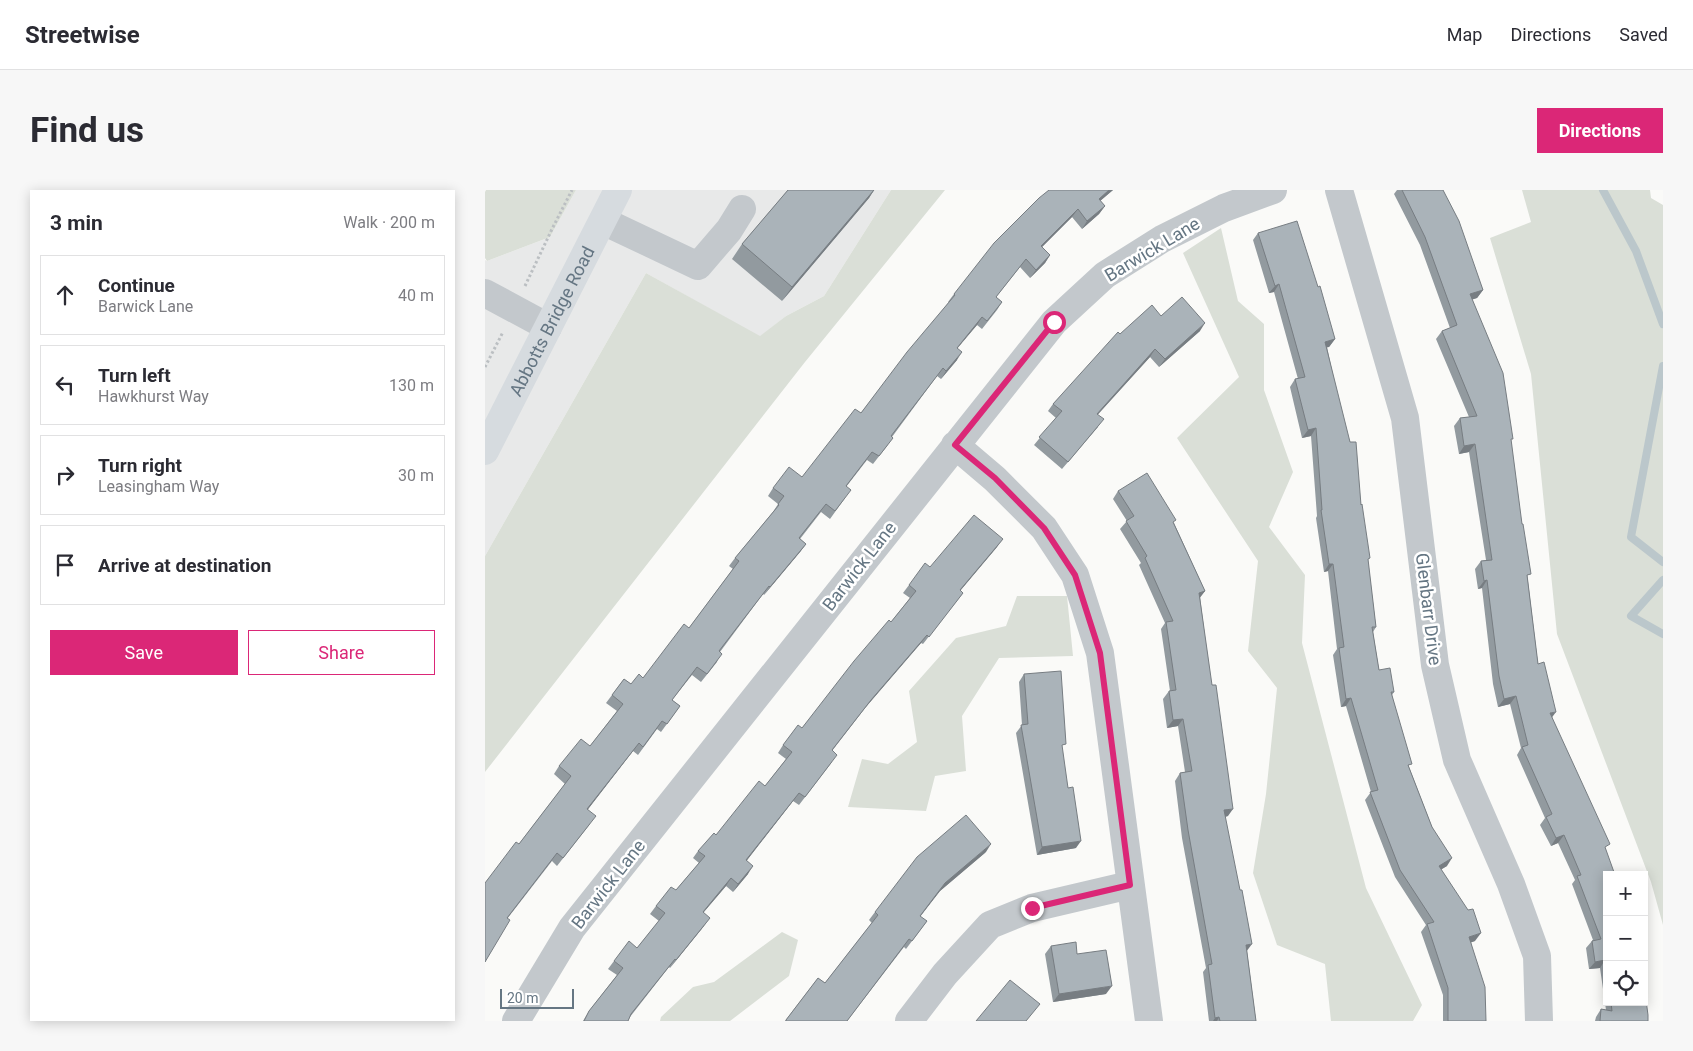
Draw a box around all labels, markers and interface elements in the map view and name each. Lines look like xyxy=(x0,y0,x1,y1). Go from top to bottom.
text: Streetwise xyxy=(25,21,140,49)
text: Map xyxy=(1447,24,1482,45)
text: Directions xyxy=(1510,24,1591,45)
text: Saved xyxy=(1619,24,1668,45)
button: Directions xyxy=(1537,108,1663,153)
text: Find us xyxy=(30,110,144,151)
text: 3 min xyxy=(50,211,103,235)
street label: Barwick Lane xyxy=(1101,212,1203,286)
text: Walk · 200 m xyxy=(343,213,435,232)
street label: Abbotts Bridge Road xyxy=(504,243,598,399)
text: Continue xyxy=(98,274,175,297)
icon: ahead xyxy=(51,281,79,309)
text: 40 m xyxy=(398,286,434,305)
text: Barwick Lane xyxy=(98,297,193,316)
route start xyxy=(1043,311,1066,334)
text: Turn left xyxy=(98,364,171,387)
icon: left xyxy=(51,371,79,399)
text: 130 m xyxy=(389,376,434,395)
text: Hawkhurst Way xyxy=(98,387,209,406)
text: Turn right xyxy=(98,454,182,477)
icon: right xyxy=(51,461,79,489)
text: 30 m xyxy=(398,466,434,485)
text: Leasingham Way xyxy=(98,477,219,496)
street label: Barwick Lane xyxy=(818,517,900,615)
icon: arrive xyxy=(51,551,79,579)
street label: Glenbarr Drive xyxy=(1412,552,1446,666)
text: Arrive at destination xyxy=(98,554,271,577)
button: Save xyxy=(50,630,238,675)
button: Share xyxy=(248,630,435,675)
street label: Barwick Lane xyxy=(567,835,649,933)
map controls xyxy=(1603,871,1648,1006)
button: + xyxy=(1603,871,1648,916)
route end xyxy=(1021,897,1044,920)
button: − xyxy=(1603,916,1648,961)
button: locate xyxy=(1603,961,1648,1006)
scale bar xyxy=(500,986,574,1009)
text: 20 m xyxy=(507,990,539,1006)

